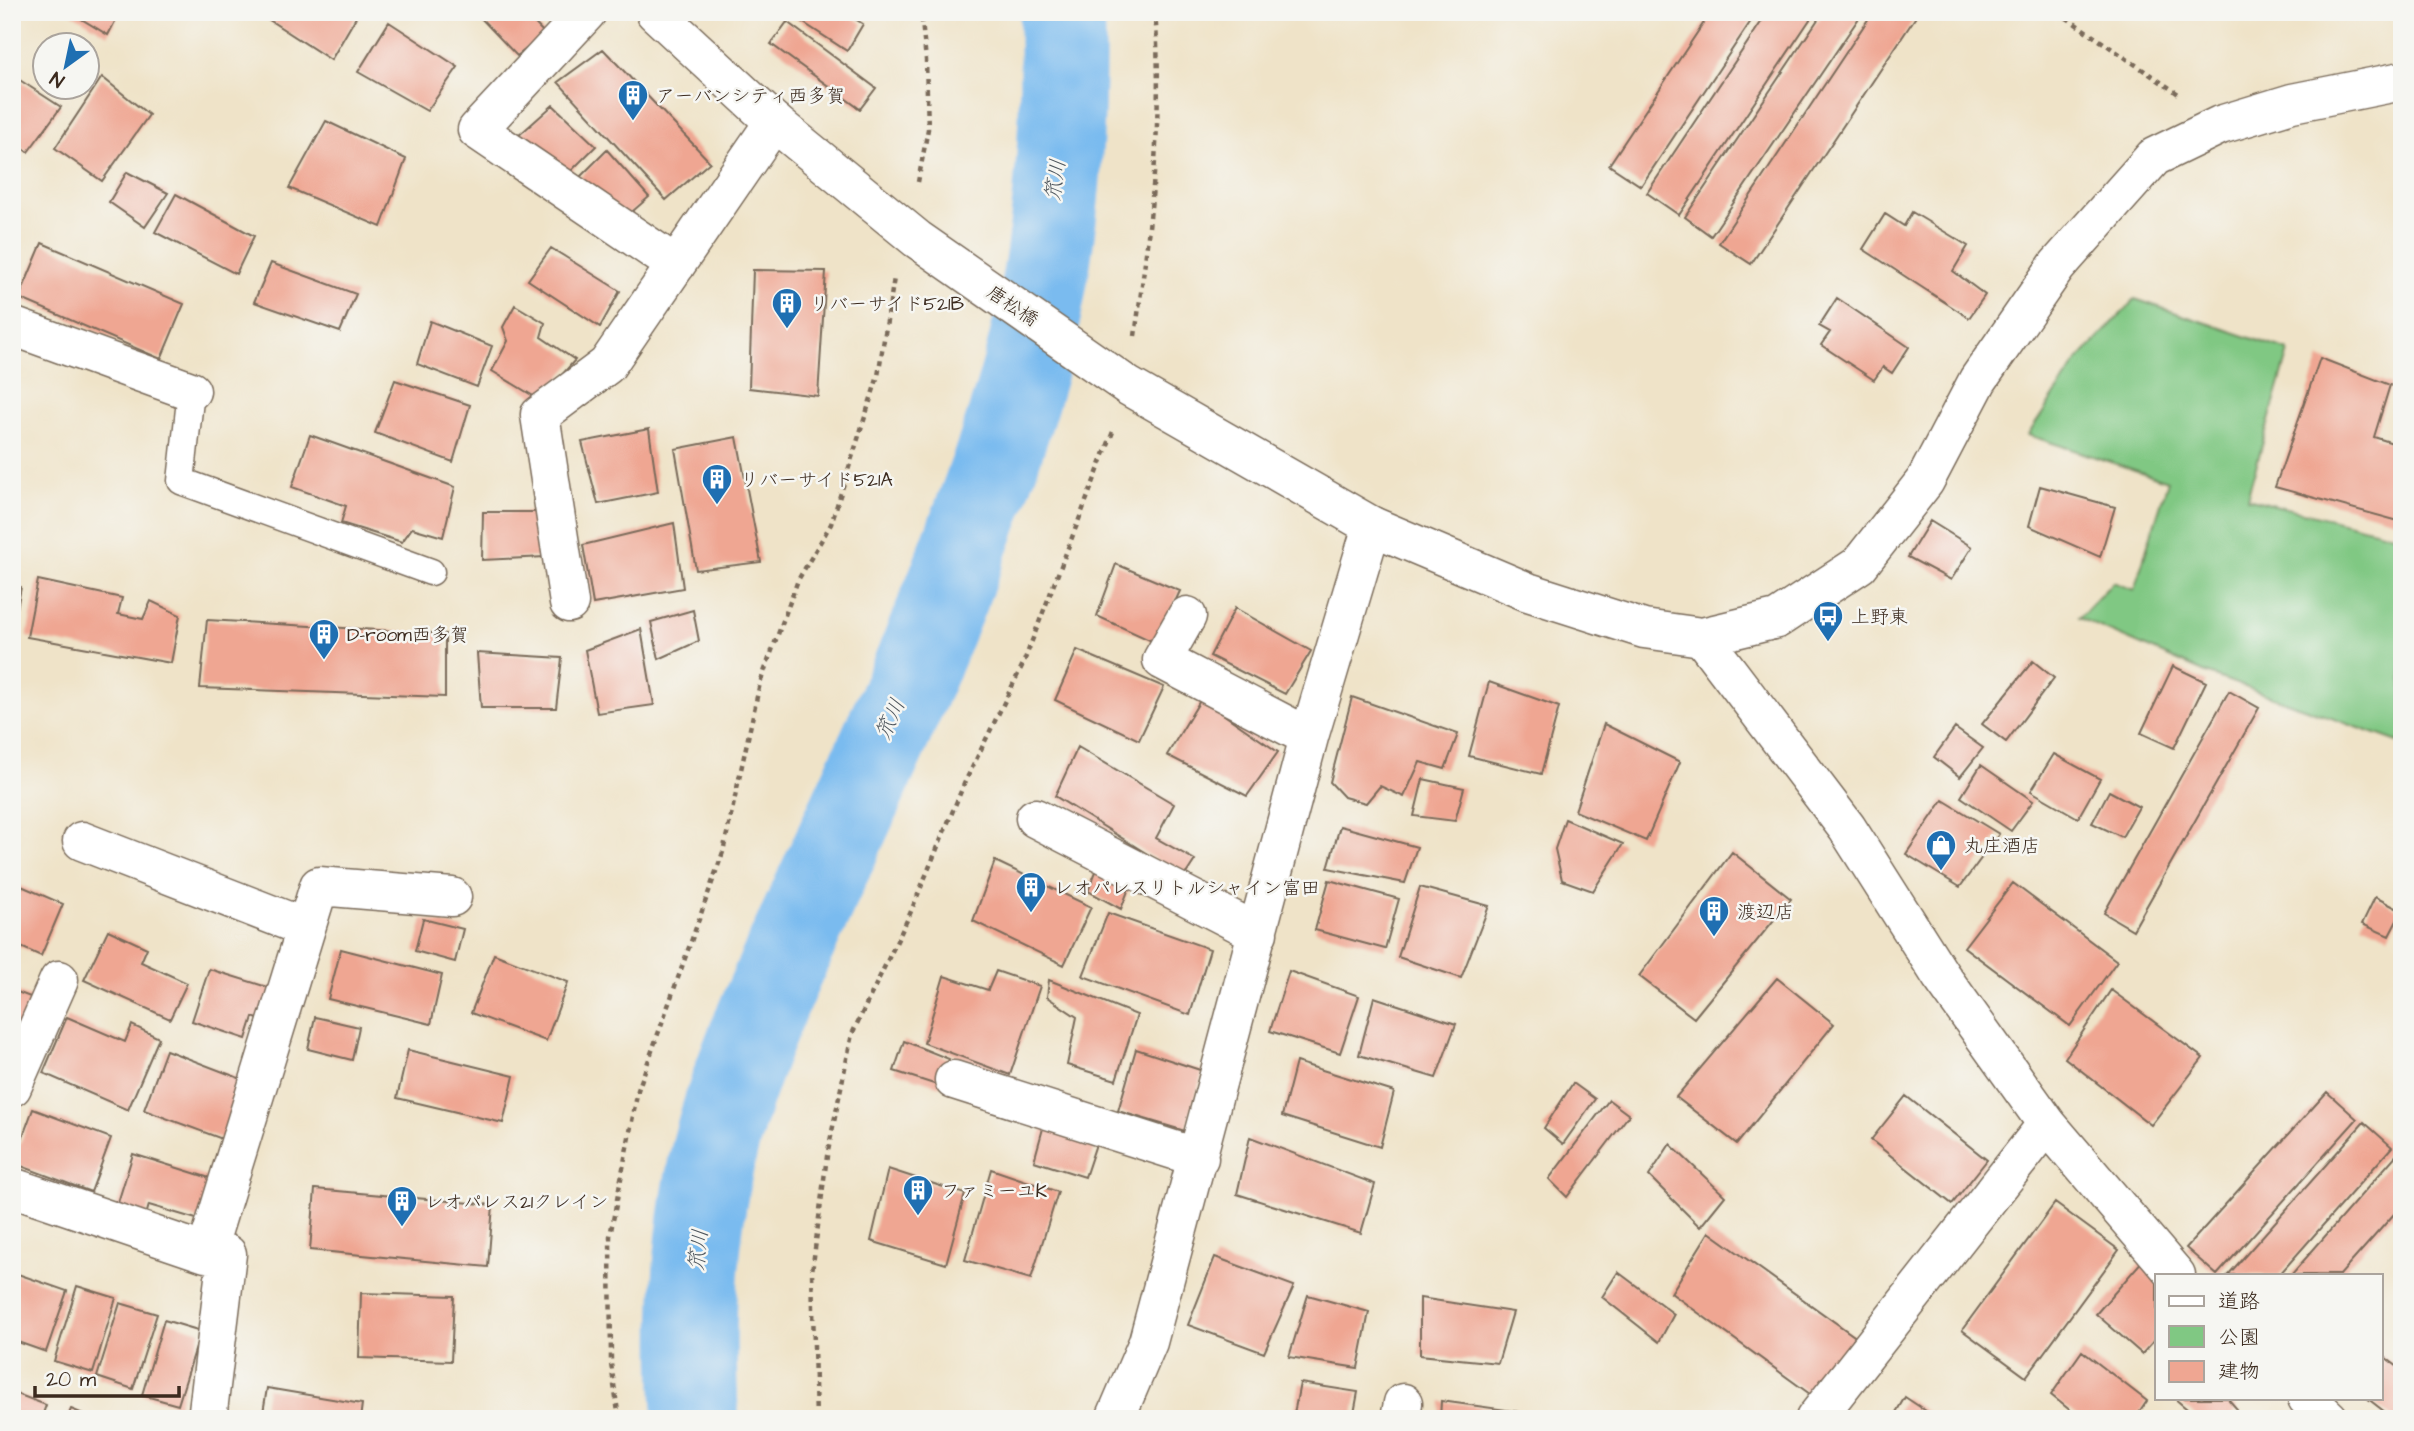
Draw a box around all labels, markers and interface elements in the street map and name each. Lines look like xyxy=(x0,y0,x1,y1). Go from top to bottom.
north arrow xyxy=(32,32,102,102)
text: N xyxy=(45,64,70,94)
building icon: アーバンシティ西多賀 xyxy=(616,78,650,122)
place label: アーバンシティ西多賀 xyxy=(656,83,845,110)
water label: 笊川 xyxy=(1038,157,1073,203)
street label: 唐松橋 xyxy=(981,279,1043,333)
building icon: リバーサイド521B xyxy=(770,286,804,330)
place label: リバーサイド521B xyxy=(810,291,964,318)
building icon: リバーサイド521A xyxy=(700,462,734,506)
place label: リバーサイド521A xyxy=(740,467,893,494)
bus stop icon: 上野東 xyxy=(1811,599,1845,643)
place label: 上野東 xyxy=(1851,604,1908,631)
building icon: D-room西多賀 xyxy=(307,617,341,661)
place label: D-room西多賀 xyxy=(347,622,469,649)
water label: 笊川 xyxy=(869,694,912,744)
shop icon: 丸庄酒店 xyxy=(1924,828,1958,872)
place label: 丸庄酒店 xyxy=(1964,833,2040,860)
building icon: レオパレスリトルシャイン富田 xyxy=(1014,870,1048,914)
place label: レオパレスリトルシャイン富田 xyxy=(1054,875,1320,902)
building icon: 渡辺店 xyxy=(1697,894,1731,938)
place label: 渡辺店 xyxy=(1737,899,1794,926)
building icon: ファミーユK xyxy=(901,1173,935,1217)
place label: ファミーユK xyxy=(941,1178,1048,1205)
building icon: レオパレス21クレイン xyxy=(385,1184,419,1228)
place label: レオパレス21クレイン xyxy=(425,1189,609,1216)
water label: 笊川 xyxy=(682,1228,715,1272)
legend xyxy=(2155,1274,2382,1400)
text: 道路 xyxy=(2218,1287,2260,1316)
text: 公園 xyxy=(2218,1323,2260,1352)
scale bar xyxy=(35,1354,178,1398)
text: 建物 xyxy=(2218,1357,2260,1386)
text: 20 m xyxy=(46,1365,97,1394)

